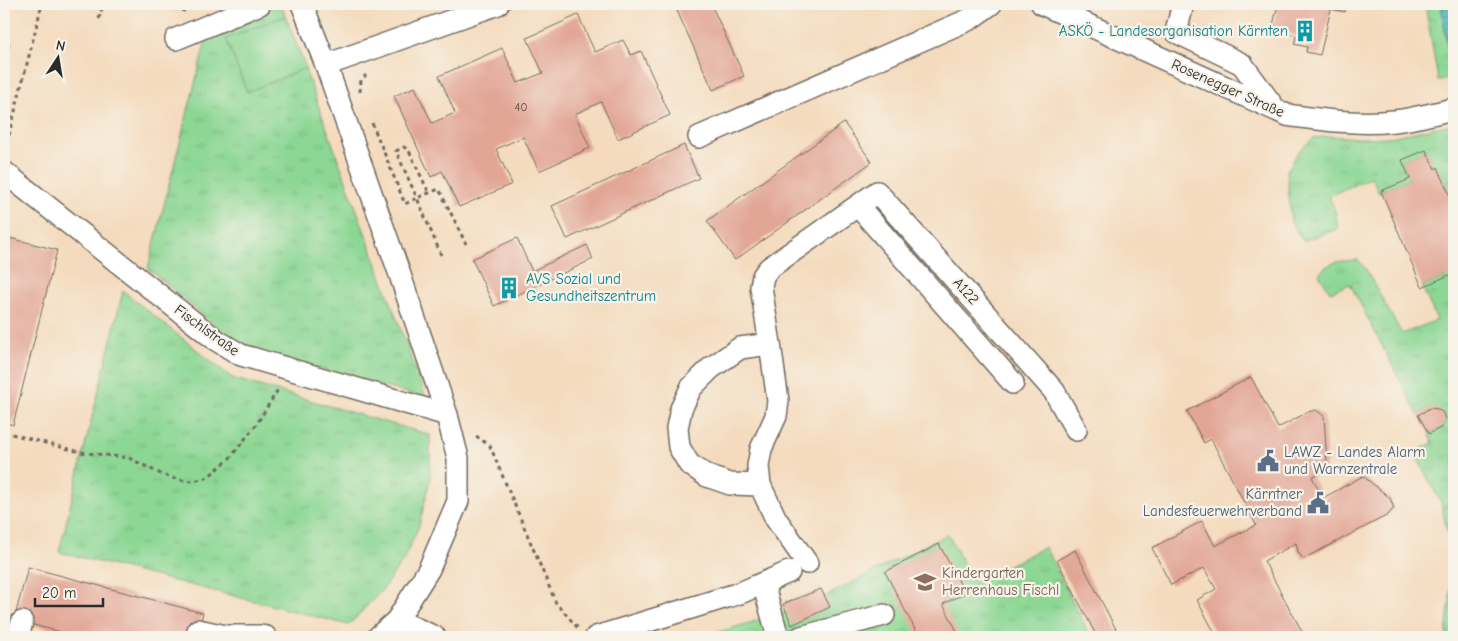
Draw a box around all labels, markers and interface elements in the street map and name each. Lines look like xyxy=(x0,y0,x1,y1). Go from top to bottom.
building icon: ASKÖ - Landesorganisation Kärnten xyxy=(1292,18,1318,44)
place label: ASKÖ - Landesorganisation Kärnten xyxy=(1059,22,1288,40)
north arrow xyxy=(32,32,82,82)
text: N xyxy=(54,37,67,55)
street label: Rosenegger Straße xyxy=(1169,55,1288,121)
house number: 40 xyxy=(514,100,528,114)
place label: AVS Sozial und Gesundheitszentrum xyxy=(526,270,656,305)
street label: A122 xyxy=(949,274,983,308)
building icon: AVS Sozial und Gesundheitszentrum xyxy=(496,275,522,301)
street label: Fischlstraße xyxy=(171,300,243,360)
place label: LAWZ - Landes Alarm und Warnzentrale xyxy=(1284,443,1425,478)
public building icon: LAWZ - Landes Alarm und Warnzentrale xyxy=(1255,448,1281,474)
place label: Kärntner Landesfeuerwehrverband xyxy=(1143,485,1302,520)
public building icon: Kärntner Landesfeuerwehrverband xyxy=(1305,490,1331,516)
place label: Kindergarten Herrenhaus Fischl xyxy=(942,564,1059,599)
school or university icon: Kindergarten Herrenhaus Fischl xyxy=(912,569,938,595)
scale bar xyxy=(35,576,102,608)
text: 20 m xyxy=(42,584,76,602)

